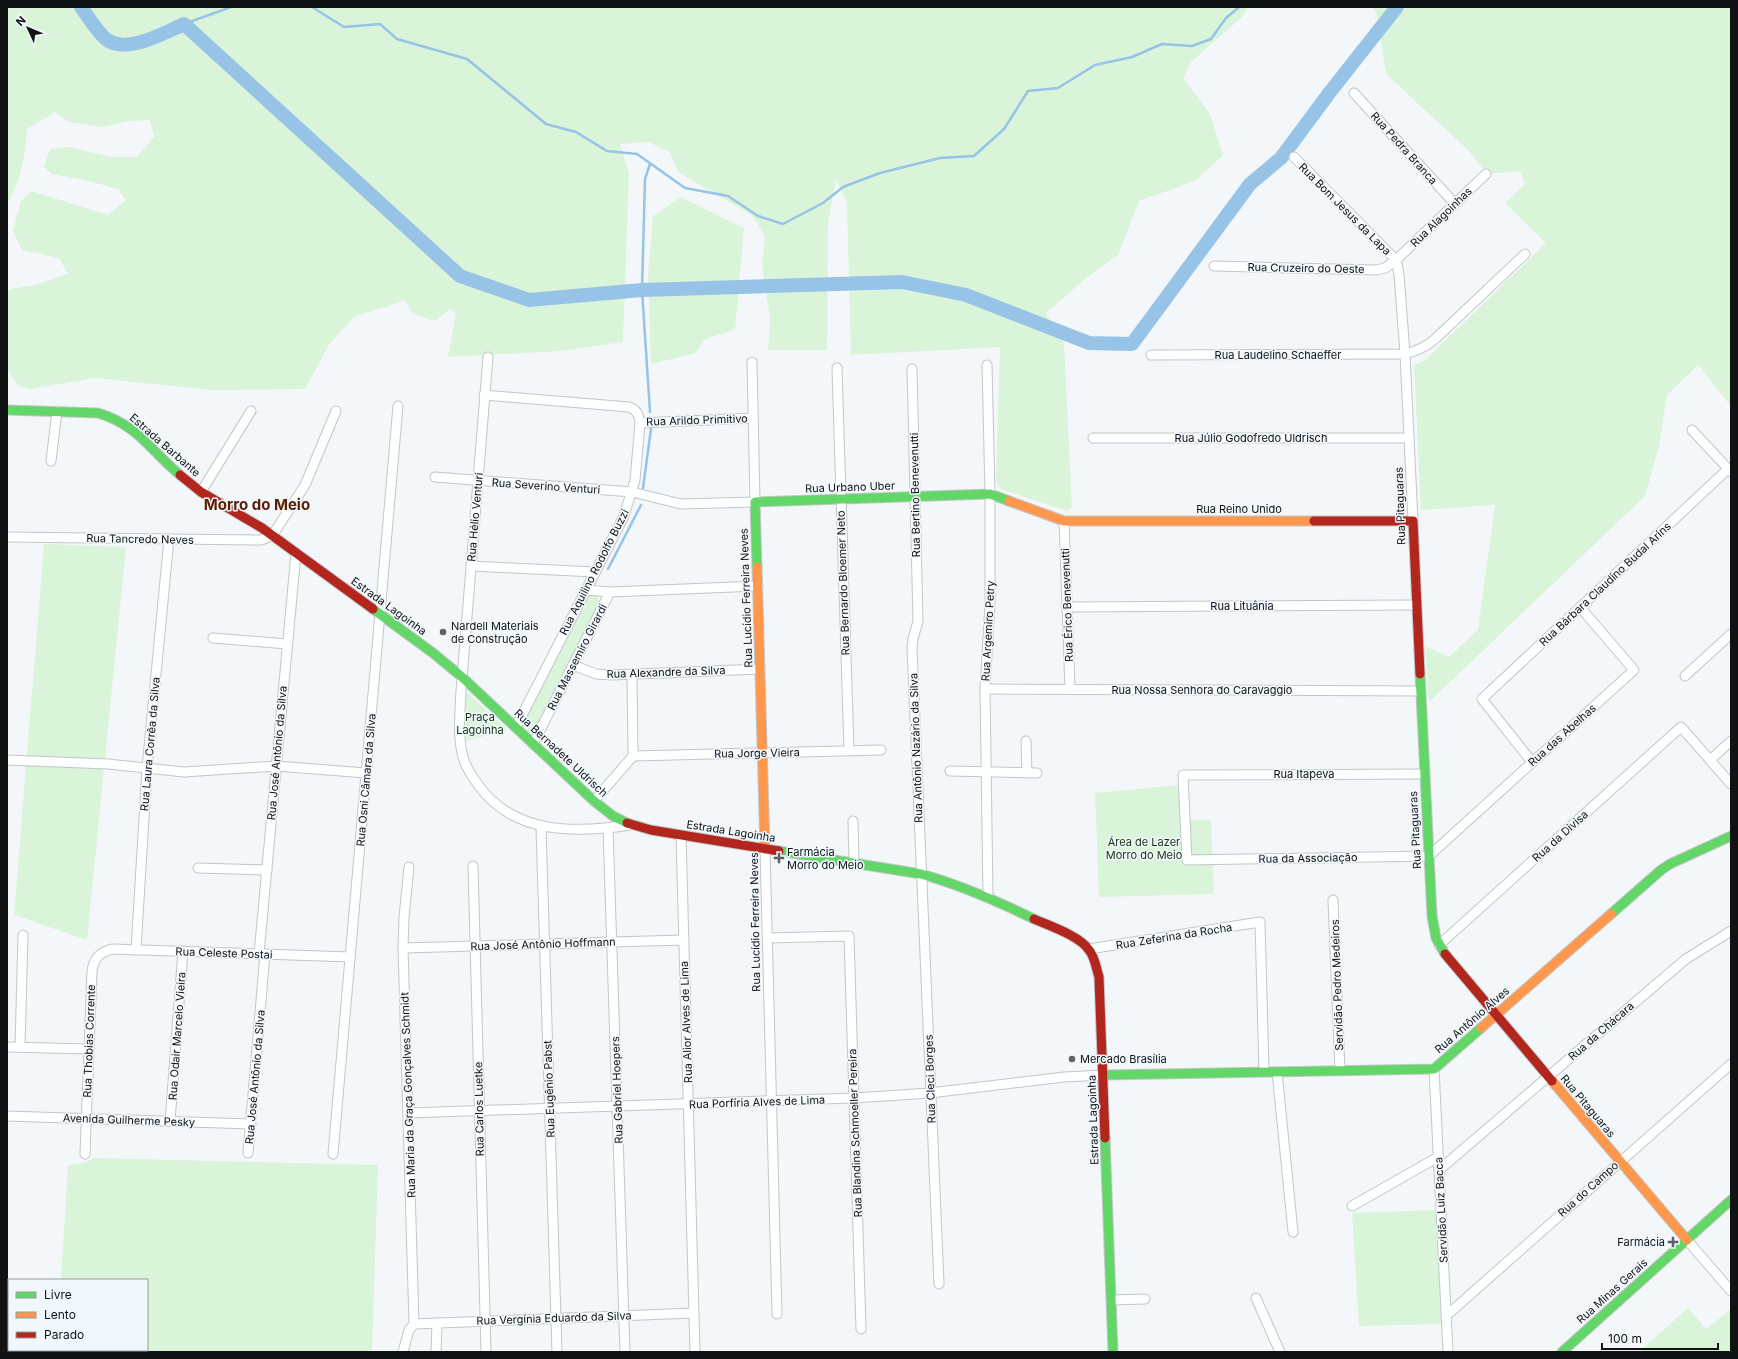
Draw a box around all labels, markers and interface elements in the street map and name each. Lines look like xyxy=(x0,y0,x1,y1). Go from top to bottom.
north arrow xyxy=(8,8,48,48)
text: N xyxy=(13,13,29,29)
street label: Rua Pedra Branca xyxy=(1368,109,1440,187)
street label: Rua Bom Jesus da Lapa xyxy=(1296,160,1394,258)
street label: Rua Alagoinhas xyxy=(1407,184,1475,250)
street label: Rua Cruzeiro do Oeste xyxy=(1247,260,1365,276)
street label: Rua Laudelino Schaeffer xyxy=(1215,348,1341,362)
street label: Estrada Barbante xyxy=(127,410,203,480)
street label: Rua Arildo Primitivo xyxy=(646,411,748,429)
street label: Rua Júlio Godofredo Uldrisch xyxy=(1175,431,1327,445)
street label: Rua Bertino Benevenutti xyxy=(907,433,923,557)
street label: Rua Pitaguaras xyxy=(1392,467,1408,545)
street label: Rua Hélio Venturi xyxy=(464,472,486,562)
street label: Rua Severino Venturi xyxy=(491,475,601,497)
street label: Rua Urbano Uber xyxy=(805,478,895,496)
district label: Morro do Meio xyxy=(204,495,310,514)
street label: Rua Reino Unido xyxy=(1196,502,1282,516)
street label: Rua Aquilino Rodolfo Buzzi xyxy=(556,507,632,637)
street label: Rua Bernardo Bloemer Neto xyxy=(833,510,853,656)
street label: Rua Bárbara Claudino Budal Arins xyxy=(1536,519,1674,649)
street label: Rua Lucídio Ferreira Neves xyxy=(737,528,755,668)
street label: Rua Tancredo Neves xyxy=(86,531,194,547)
street label: Rua Érico Benevenutti xyxy=(1058,548,1076,662)
street label: Estrada Lagoinha xyxy=(349,574,429,638)
street label: Rua Argemiro Petry xyxy=(978,580,998,682)
street label: Rua Lituânia xyxy=(1210,599,1274,613)
street label: Rua Massemiro Girardi xyxy=(544,601,610,713)
place label: Nardell Materiais de Construção xyxy=(451,619,539,646)
marker: Nardell Materiais de Construção xyxy=(438,627,448,637)
street label: Rua Alexandre da Silva xyxy=(606,663,726,681)
street label: Rua Antônio Nazário da Silva xyxy=(906,673,926,823)
street label: Rua Laura Corrêa da Silva xyxy=(137,676,163,812)
street label: Rua Nossa Senhora do Caravaggio xyxy=(1112,683,1293,697)
street label: Rua José Antônio da Silva xyxy=(264,685,290,821)
street label: Rua das Abelhas xyxy=(1525,701,1599,769)
street label: Rua Bernadete Uldrisch xyxy=(511,706,611,800)
park label: Praça Lagoinha xyxy=(456,710,504,737)
street label: Rua Osni Câmara da Silva xyxy=(353,713,379,847)
street label: Rua Jorge Vieira xyxy=(714,745,800,761)
street label: Rua Itapeva xyxy=(1273,767,1335,781)
street label: Rua Pitaguaras xyxy=(1406,791,1424,869)
street label: Rua da Divisa xyxy=(1529,807,1591,865)
street label: Estrada Lagoinha xyxy=(685,817,777,845)
park label: Área de Lazer Morro do Meio xyxy=(1106,835,1183,862)
place label: Farmácia Morro do Meio xyxy=(787,845,864,872)
street label: Rua da Associação xyxy=(1258,850,1358,866)
street label: Rua Lucídio Ferreira Neves xyxy=(747,852,763,992)
marker: Farmácia Morro do Meio xyxy=(774,853,784,863)
street label: Servidão Pedro Medeiros xyxy=(1328,919,1346,1051)
street label: Rua Zeferina da Rocha xyxy=(1115,920,1233,952)
street label: Rua José Antônio Hoffmann xyxy=(470,934,616,954)
street label: Rua Celeste Postai xyxy=(175,944,273,962)
street label: Rua Alior Alves de Lima xyxy=(677,961,695,1083)
street label: Rua Odair Marcelo Vieira xyxy=(166,971,188,1101)
street label: Rua Thobias Corrente xyxy=(80,984,98,1098)
street label: Rua Antônio Alves xyxy=(1432,984,1512,1056)
street label: Rua Maria da Graça Gonçalves Schmidt xyxy=(397,991,419,1198)
street label: Rua da Chácara xyxy=(1565,999,1637,1063)
street label: Rua José Antônio da Silva xyxy=(242,1009,268,1145)
street label: Rua Cleci Borges xyxy=(921,1034,939,1124)
street label: Rua Gabriel Hoepers xyxy=(608,1036,626,1144)
street label: Rua Eugênio Pabst xyxy=(540,1040,558,1138)
street label: Rua Blandina Schmoeller Pereira xyxy=(845,1048,865,1218)
place label: Mercado Brasília xyxy=(1080,1052,1167,1066)
marker: Mercado Brasília xyxy=(1067,1054,1077,1064)
street label: Rua Carlos Luetke xyxy=(471,1062,487,1156)
street label: Rua Pitaguaras xyxy=(1558,1072,1619,1140)
street label: Estrada Lagoinha xyxy=(1084,1075,1102,1165)
street label: Rua Porfíria Alves de Lima xyxy=(689,1093,825,1111)
street label: Avenida Guilherme Pesky xyxy=(63,1111,195,1129)
street label: Servidão Luiz Bacca xyxy=(1431,1157,1451,1263)
street label: Rua do Campo xyxy=(1555,1158,1621,1220)
place label: Farmácia xyxy=(1617,1235,1665,1249)
marker: Farmácia xyxy=(1668,1237,1678,1247)
street label: Rua Minas Gerais xyxy=(1574,1255,1650,1326)
legend xyxy=(8,1279,148,1351)
text: Livre xyxy=(44,1287,72,1302)
text: Lento xyxy=(44,1307,76,1322)
street label: Rua Vergínia Eduardo da Silva xyxy=(476,1308,632,1328)
scale bar xyxy=(1602,1325,1718,1351)
text: Parado xyxy=(44,1327,84,1342)
text: 100 m xyxy=(1608,1331,1642,1346)

